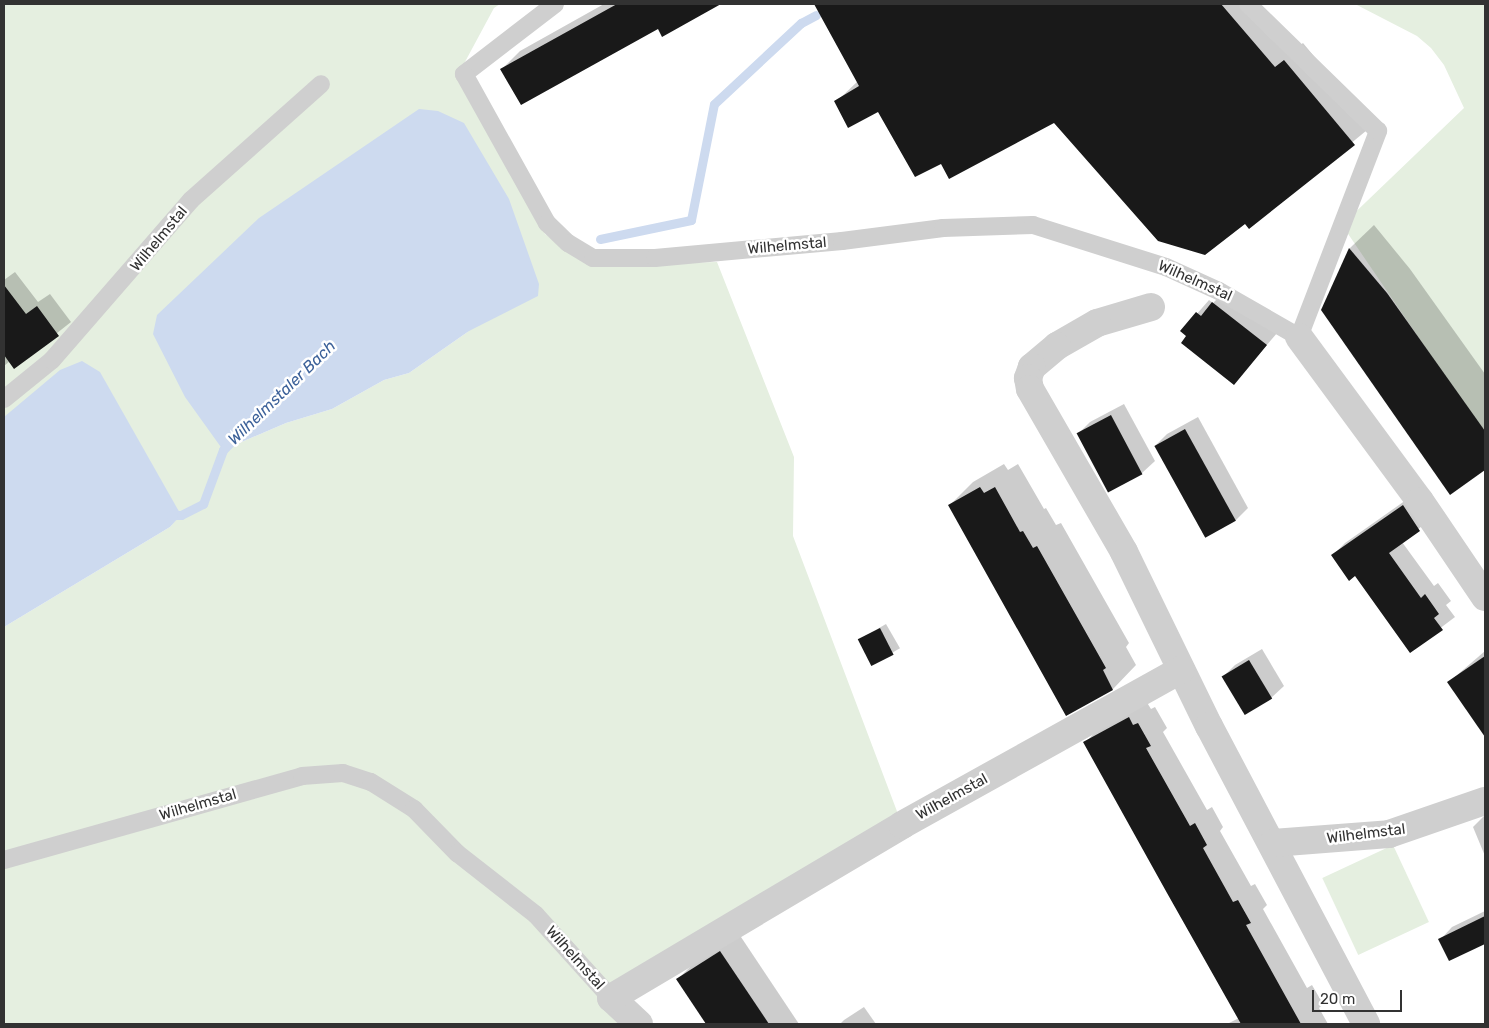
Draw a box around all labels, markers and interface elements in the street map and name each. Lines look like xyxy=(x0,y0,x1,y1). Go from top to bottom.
street label: Wilhelmstal xyxy=(127,203,191,275)
street label: Wilhelmstal xyxy=(747,234,827,258)
street label: Wilhelmstal xyxy=(1155,257,1235,305)
water label: Wilhelmstaler Bach xyxy=(224,337,340,449)
street label: Wilhelmstal xyxy=(913,770,991,824)
street label: Wilhelmstal xyxy=(157,785,239,825)
street label: Wilhelmstal xyxy=(1326,820,1406,848)
street label: Wilhelmstal xyxy=(542,923,608,993)
scale bar xyxy=(1314,980,1404,1012)
text: 20 m xyxy=(1320,990,1355,1008)

